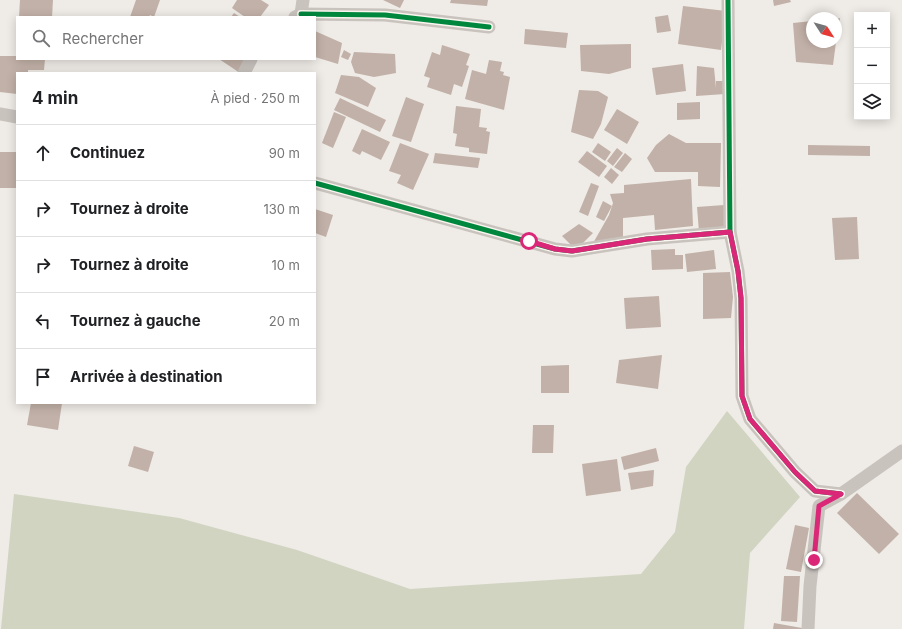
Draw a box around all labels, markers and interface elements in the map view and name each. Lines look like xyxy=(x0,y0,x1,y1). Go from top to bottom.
north arrow xyxy=(806,12,842,48)
map controls xyxy=(854,12,890,120)
button: + xyxy=(854,12,890,48)
search box xyxy=(16,16,316,60)
icon: search xyxy=(30,27,52,49)
text: Rechercher xyxy=(62,29,144,48)
button: − xyxy=(854,48,890,84)
button: layers xyxy=(854,84,890,120)
text: 4 min xyxy=(32,88,78,108)
text: À pied · 250 m xyxy=(211,90,300,106)
icon: ahead xyxy=(32,142,54,164)
text: Continuez xyxy=(70,143,145,162)
text: 90 m xyxy=(269,145,300,161)
icon: right xyxy=(32,198,54,220)
text: Tournez à droite xyxy=(70,199,189,218)
text: 130 m xyxy=(263,201,300,217)
route start xyxy=(520,232,538,250)
icon: right xyxy=(32,254,54,276)
text: Tournez à droite xyxy=(70,255,189,274)
text: 10 m xyxy=(271,257,300,273)
icon: left xyxy=(32,310,54,332)
text: Tournez à gauche xyxy=(70,311,201,330)
text: 20 m xyxy=(269,313,300,329)
icon: arrive xyxy=(32,366,54,388)
text: Arrivée à destination xyxy=(70,367,223,386)
route end xyxy=(805,551,823,569)

